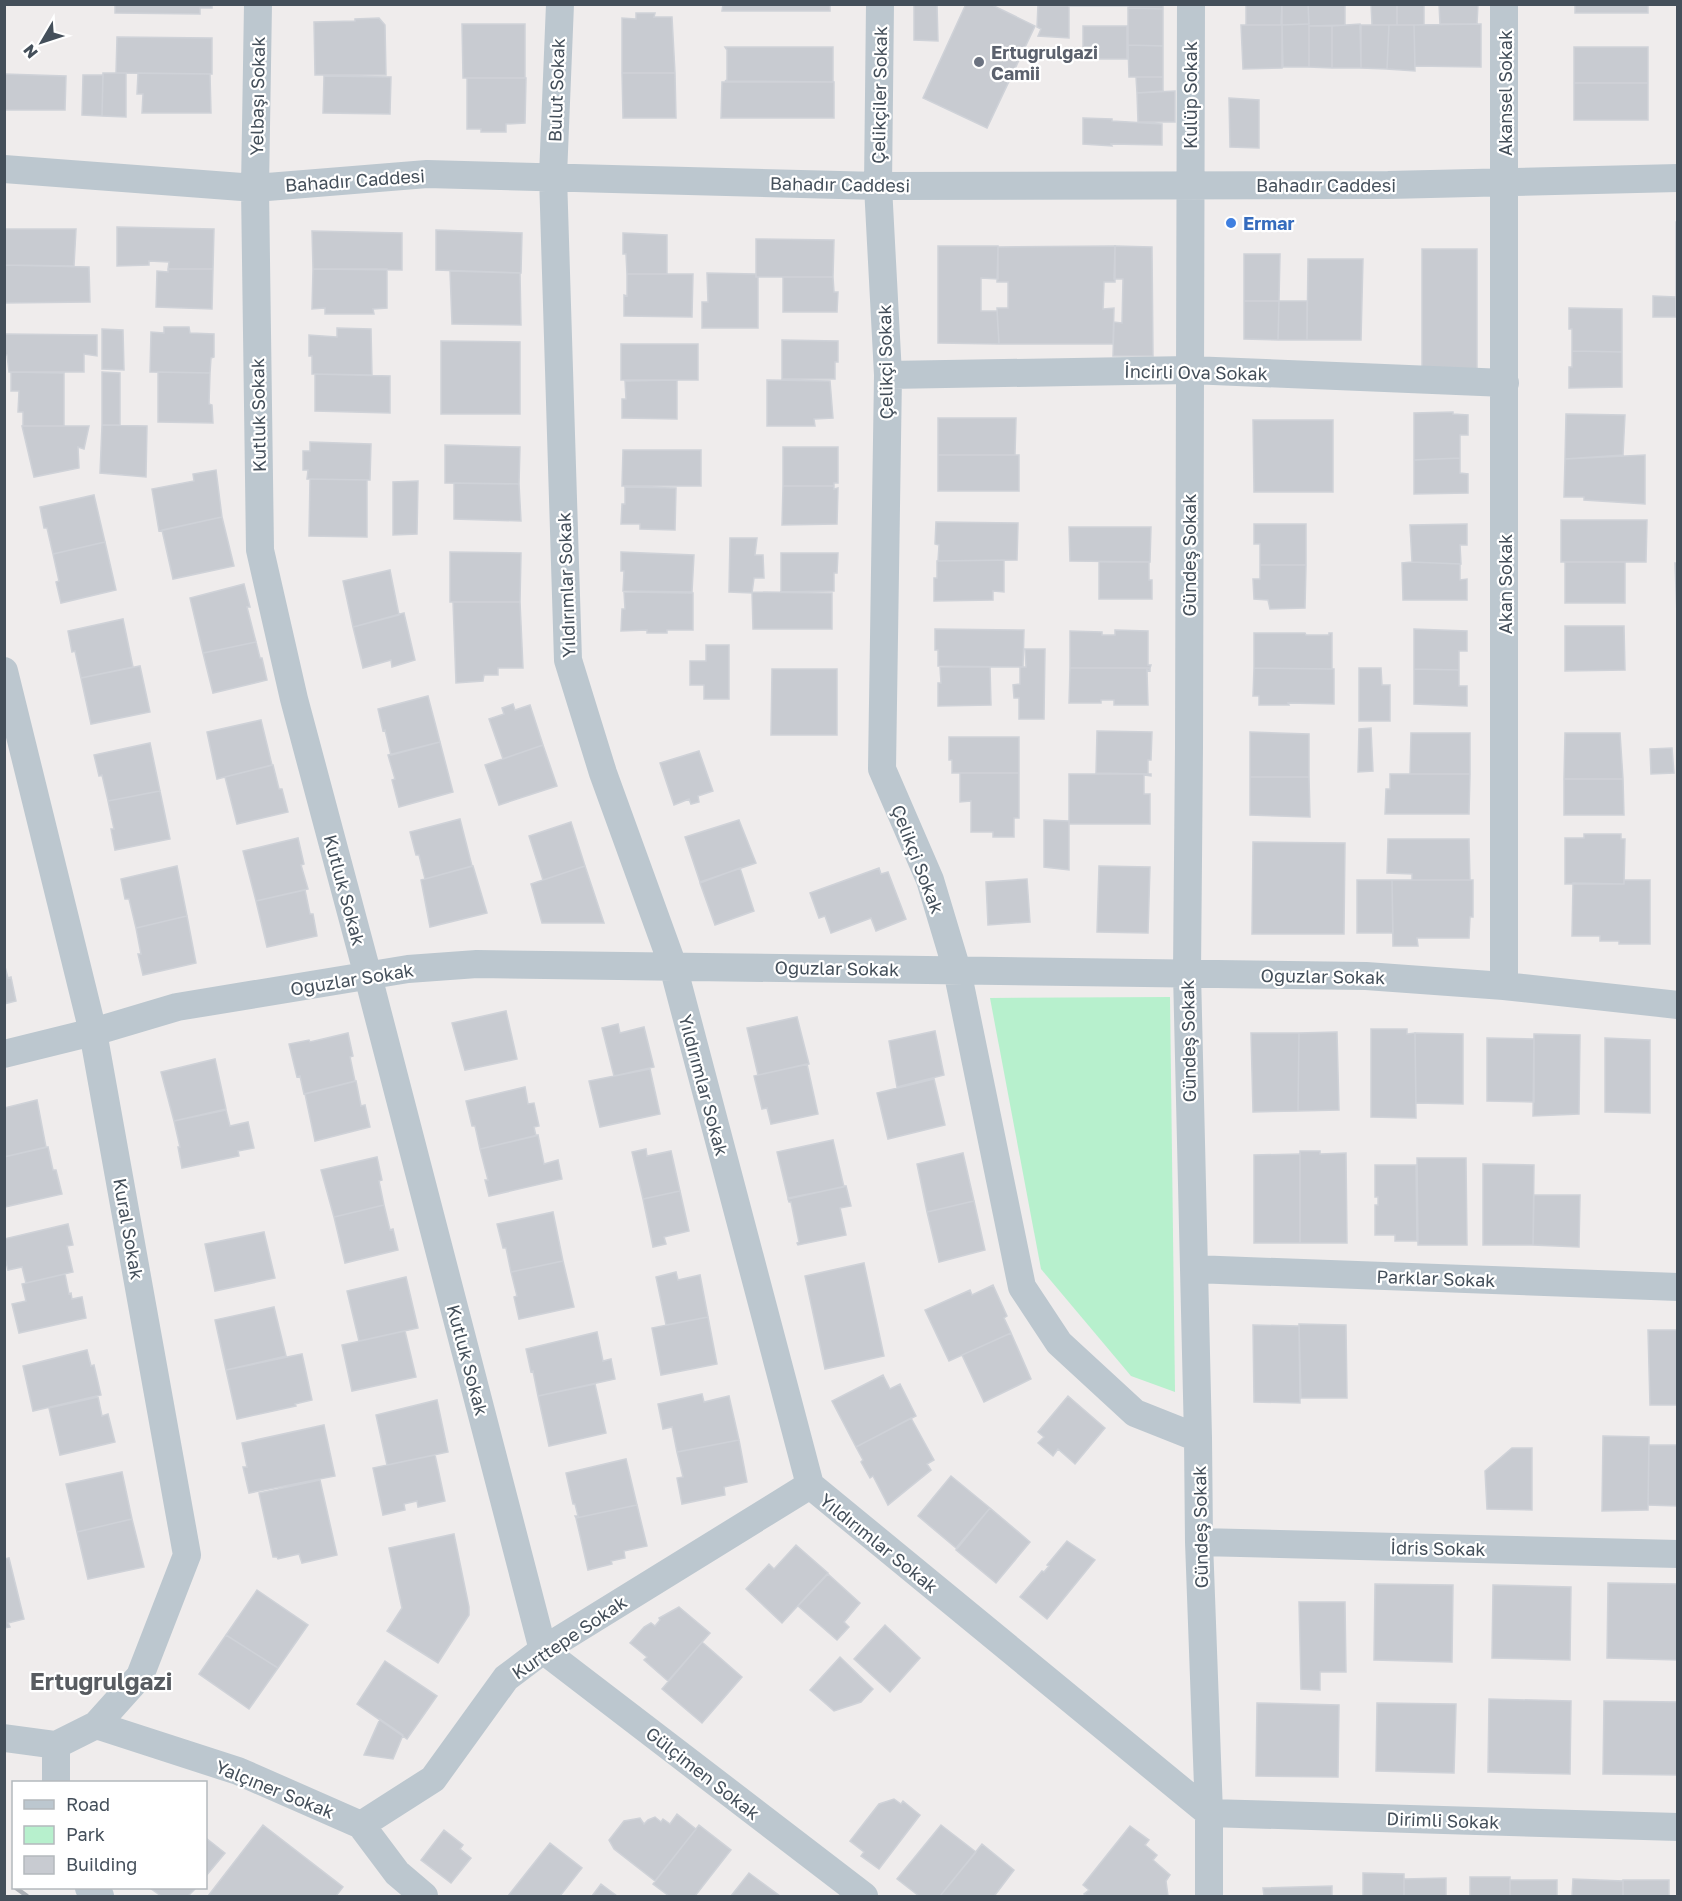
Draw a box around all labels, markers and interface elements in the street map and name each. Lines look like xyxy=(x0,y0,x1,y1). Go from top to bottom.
north arrow xyxy=(12,12,72,72)
street label: Çelikçiler Sokak xyxy=(867,26,891,164)
street label: Akansel Sokak xyxy=(1494,30,1516,156)
street label: Yelbaşı Sokak xyxy=(245,36,269,156)
street label: Bulut Sokak xyxy=(543,38,569,142)
text: N xyxy=(19,40,42,62)
place label: Ertuğrulgazi Camii xyxy=(991,41,1098,84)
street label: Kulüp Sokak xyxy=(1179,41,1201,149)
marker: Ertuğrulgazi Camii xyxy=(972,55,986,69)
street label: Bahadır Caddesi xyxy=(284,164,426,196)
street label: Bahadır Caddesi xyxy=(770,172,910,196)
street label: Bahadır Caddesi xyxy=(1256,174,1396,196)
place label: Ermar xyxy=(1243,212,1294,234)
marker: Ermar xyxy=(1224,216,1238,230)
street label: Çelikçi Sokak xyxy=(873,304,897,420)
street label: Kutluk Sokak xyxy=(246,358,270,472)
street label: İncirli Ova Sokak xyxy=(1124,360,1268,384)
street label: Gündeş Sokak xyxy=(1178,494,1200,616)
street label: Yıldırımlar Sokak xyxy=(552,512,580,658)
street label: Akan Sokak xyxy=(1494,534,1516,634)
street label: Çelikçi Sokak xyxy=(887,801,949,917)
street label: Kutluk Sokak xyxy=(320,832,370,948)
street label: Oğuzlar Sokak xyxy=(775,956,899,980)
street label: Oğuzlar Sokak xyxy=(289,958,415,1000)
street label: Oğuzlar Sokak xyxy=(1261,964,1385,988)
street label: Gündeş Sokak xyxy=(1176,979,1200,1103)
street label: Yıldırımlar Sokak xyxy=(675,1012,733,1158)
street label: Kural Sokak xyxy=(109,1176,149,1282)
street label: Parklar Sokak xyxy=(1376,1265,1496,1291)
street label: Kutluk Sokak xyxy=(443,1302,493,1418)
street label: Gündeş Sokak xyxy=(1188,1465,1212,1589)
street label: Yıldırımlar Sokak xyxy=(815,1489,943,1597)
street label: İdris Sokak xyxy=(1390,1536,1486,1560)
street label: Kurttepe Sokak xyxy=(507,1591,631,1683)
district label: Ertuğrulgazi xyxy=(30,1666,172,1695)
street label: Gülçimen Sokak xyxy=(642,1722,764,1824)
street label: Yalçıner Sokak xyxy=(212,1755,338,1823)
legend xyxy=(12,1781,207,1889)
text: Road xyxy=(66,1793,110,1815)
street label: Dirimli Sokak xyxy=(1386,1807,1500,1833)
text: Park xyxy=(66,1823,105,1845)
text: Building xyxy=(66,1853,137,1875)

